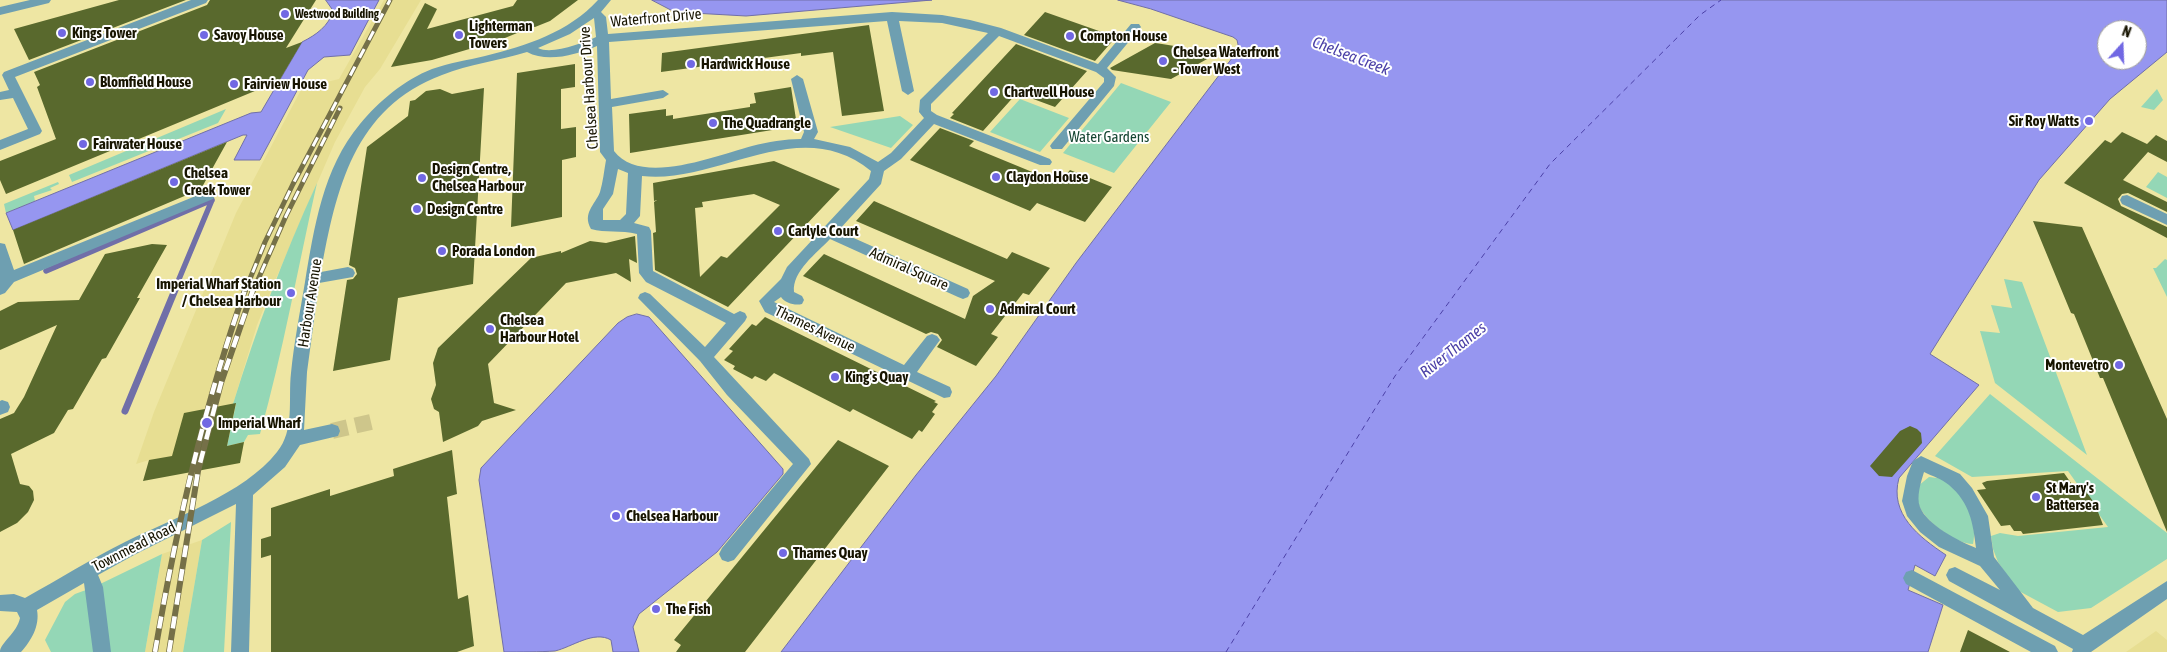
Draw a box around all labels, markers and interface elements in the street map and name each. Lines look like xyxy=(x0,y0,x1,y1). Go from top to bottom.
street label: Waterfront Drive xyxy=(610,5,702,31)
place label: Westwood Building xyxy=(295,7,379,21)
marker: Westwood Building xyxy=(279,8,291,20)
place label: Lighterman Towers xyxy=(469,17,532,52)
north arrow xyxy=(2097,20,2147,70)
text: N xyxy=(2120,23,2133,41)
place label: Kings Tower xyxy=(72,24,136,42)
place label: Savoy House xyxy=(214,26,284,44)
street label: Chelsea Harbour Drive xyxy=(576,26,602,150)
marker: Kings Tower xyxy=(56,27,68,39)
place label: Compton House xyxy=(1080,27,1167,45)
marker: Savoy House xyxy=(198,29,210,41)
marker: Lighterman Towers xyxy=(453,29,465,41)
marker: Compton House xyxy=(1064,30,1076,42)
water label: Chelsea Creek xyxy=(1310,32,1392,80)
place label: Chelsea Waterfront - Tower West xyxy=(1173,43,1279,78)
place label: Hardwick House xyxy=(701,55,790,73)
marker: Chelsea Waterfront - Tower West xyxy=(1157,55,1169,67)
marker: Hardwick House xyxy=(685,58,697,70)
place label: Blomfield House xyxy=(100,73,191,91)
place label: Fairview House xyxy=(244,75,327,93)
marker: Blomfield House xyxy=(84,76,96,88)
marker: Fairview House xyxy=(228,78,240,90)
place label: Chartwell House xyxy=(1004,83,1094,101)
marker: Chartwell House xyxy=(988,86,1000,98)
place label: Sir Roy Watts xyxy=(2009,112,2079,130)
place label: The Quadrangle xyxy=(723,114,811,132)
marker: Sir Roy Watts xyxy=(2083,115,2095,127)
marker: The Quadrangle xyxy=(707,117,719,129)
park label: Water Gardens xyxy=(1069,128,1149,146)
place label: Fairwater House xyxy=(93,135,182,153)
marker: Fairwater House xyxy=(77,138,89,150)
place label: Design Centre, Chelsea Harbour xyxy=(432,160,524,195)
place label: Chelsea Creek Tower xyxy=(184,164,250,199)
place label: Claydon House xyxy=(1006,168,1088,186)
marker: Claydon House xyxy=(990,171,1002,183)
marker: Design Centre, Chelsea Harbour xyxy=(416,172,428,184)
marker: Chelsea Creek Tower xyxy=(168,176,180,188)
place label: Design Centre xyxy=(427,200,503,218)
marker: Design Centre xyxy=(411,203,423,215)
place label: Carlyle Court xyxy=(788,222,858,240)
marker: Carlyle Court xyxy=(772,225,784,237)
place label: Porada London xyxy=(452,242,535,260)
street label: Admiral Square xyxy=(867,244,951,294)
marker: Porada London xyxy=(436,245,448,257)
street label: Harbour Avenue xyxy=(294,257,326,349)
place label: Imperial Wharf Station / Chelsea Harbour xyxy=(156,275,281,310)
marker: Imperial Wharf Station / Chelsea Harbour xyxy=(285,287,297,299)
place label: Admiral Court xyxy=(1000,300,1075,318)
street label: Thames Avenue xyxy=(772,302,858,356)
marker: Admiral Court xyxy=(984,303,996,315)
place label: Chelsea Harbour Hotel xyxy=(500,311,579,346)
water label: River Thames xyxy=(1416,318,1490,382)
marker: Chelsea Harbour Hotel xyxy=(484,323,496,335)
place label: Montevetro xyxy=(2045,356,2109,374)
marker: Montevetro xyxy=(2113,359,2125,371)
place label: King's Quay xyxy=(845,368,908,386)
marker: King's Quay xyxy=(829,371,841,383)
place label: Imperial Wharf xyxy=(218,414,301,432)
marker: Imperial Wharf xyxy=(200,416,214,430)
place label: St Mary's Battersea xyxy=(2046,479,2099,514)
marker: St Mary's Battersea xyxy=(2030,491,2042,503)
place label: Chelsea Harbour xyxy=(626,507,718,525)
marker: Chelsea Harbour xyxy=(610,510,622,522)
street label: Townmead Road xyxy=(89,518,179,576)
place label: Thames Quay xyxy=(793,544,868,562)
marker: Thames Quay xyxy=(777,547,789,559)
place label: The Fish xyxy=(666,600,710,618)
marker: The Fish xyxy=(650,603,662,615)

